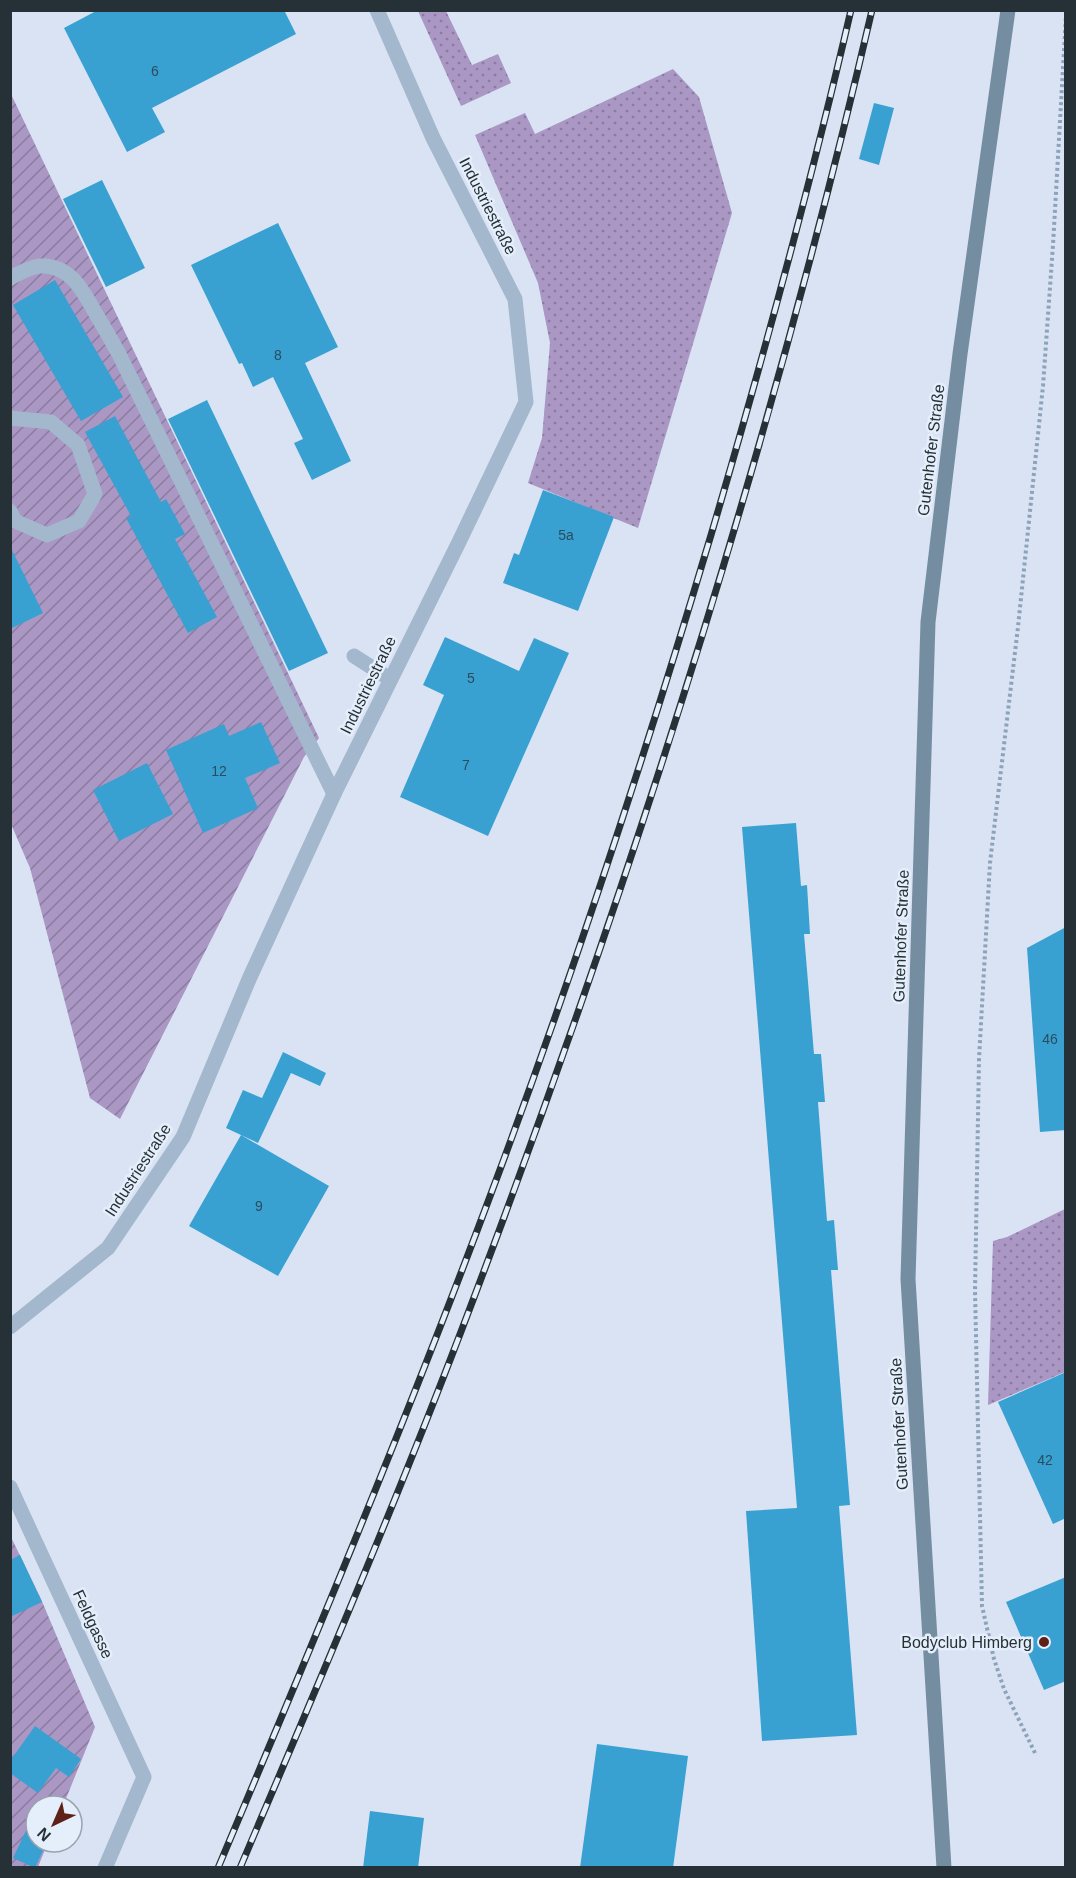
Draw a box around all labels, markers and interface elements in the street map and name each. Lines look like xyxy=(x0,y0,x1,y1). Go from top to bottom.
house number: 6 xyxy=(151,63,159,79)
street label: Industriestraße xyxy=(456,155,520,257)
house number: 8 xyxy=(274,347,282,363)
street label: Gutenhofer Straße xyxy=(914,383,948,517)
house number: 5a xyxy=(558,527,574,543)
street label: Industriestraße xyxy=(337,633,399,737)
house number: 5 xyxy=(467,670,475,686)
house number: 7 xyxy=(462,757,470,773)
house number: 12 xyxy=(211,763,227,779)
street label: Gutenhofer Straße xyxy=(890,869,912,1003)
house number: 46 xyxy=(1042,1031,1058,1047)
street label: Industriestraße xyxy=(102,1121,174,1219)
house number: 9 xyxy=(255,1198,263,1214)
street label: Gutenhofer Straße xyxy=(887,1357,911,1491)
house number: 42 xyxy=(1037,1452,1053,1468)
street label: Feldgasse xyxy=(70,1587,116,1661)
place label: Bodyclub Himberg xyxy=(901,1634,1032,1651)
marker: Bodyclub Himberg xyxy=(1037,1635,1051,1649)
north arrow xyxy=(24,1794,84,1854)
text: N xyxy=(34,1824,54,1845)

